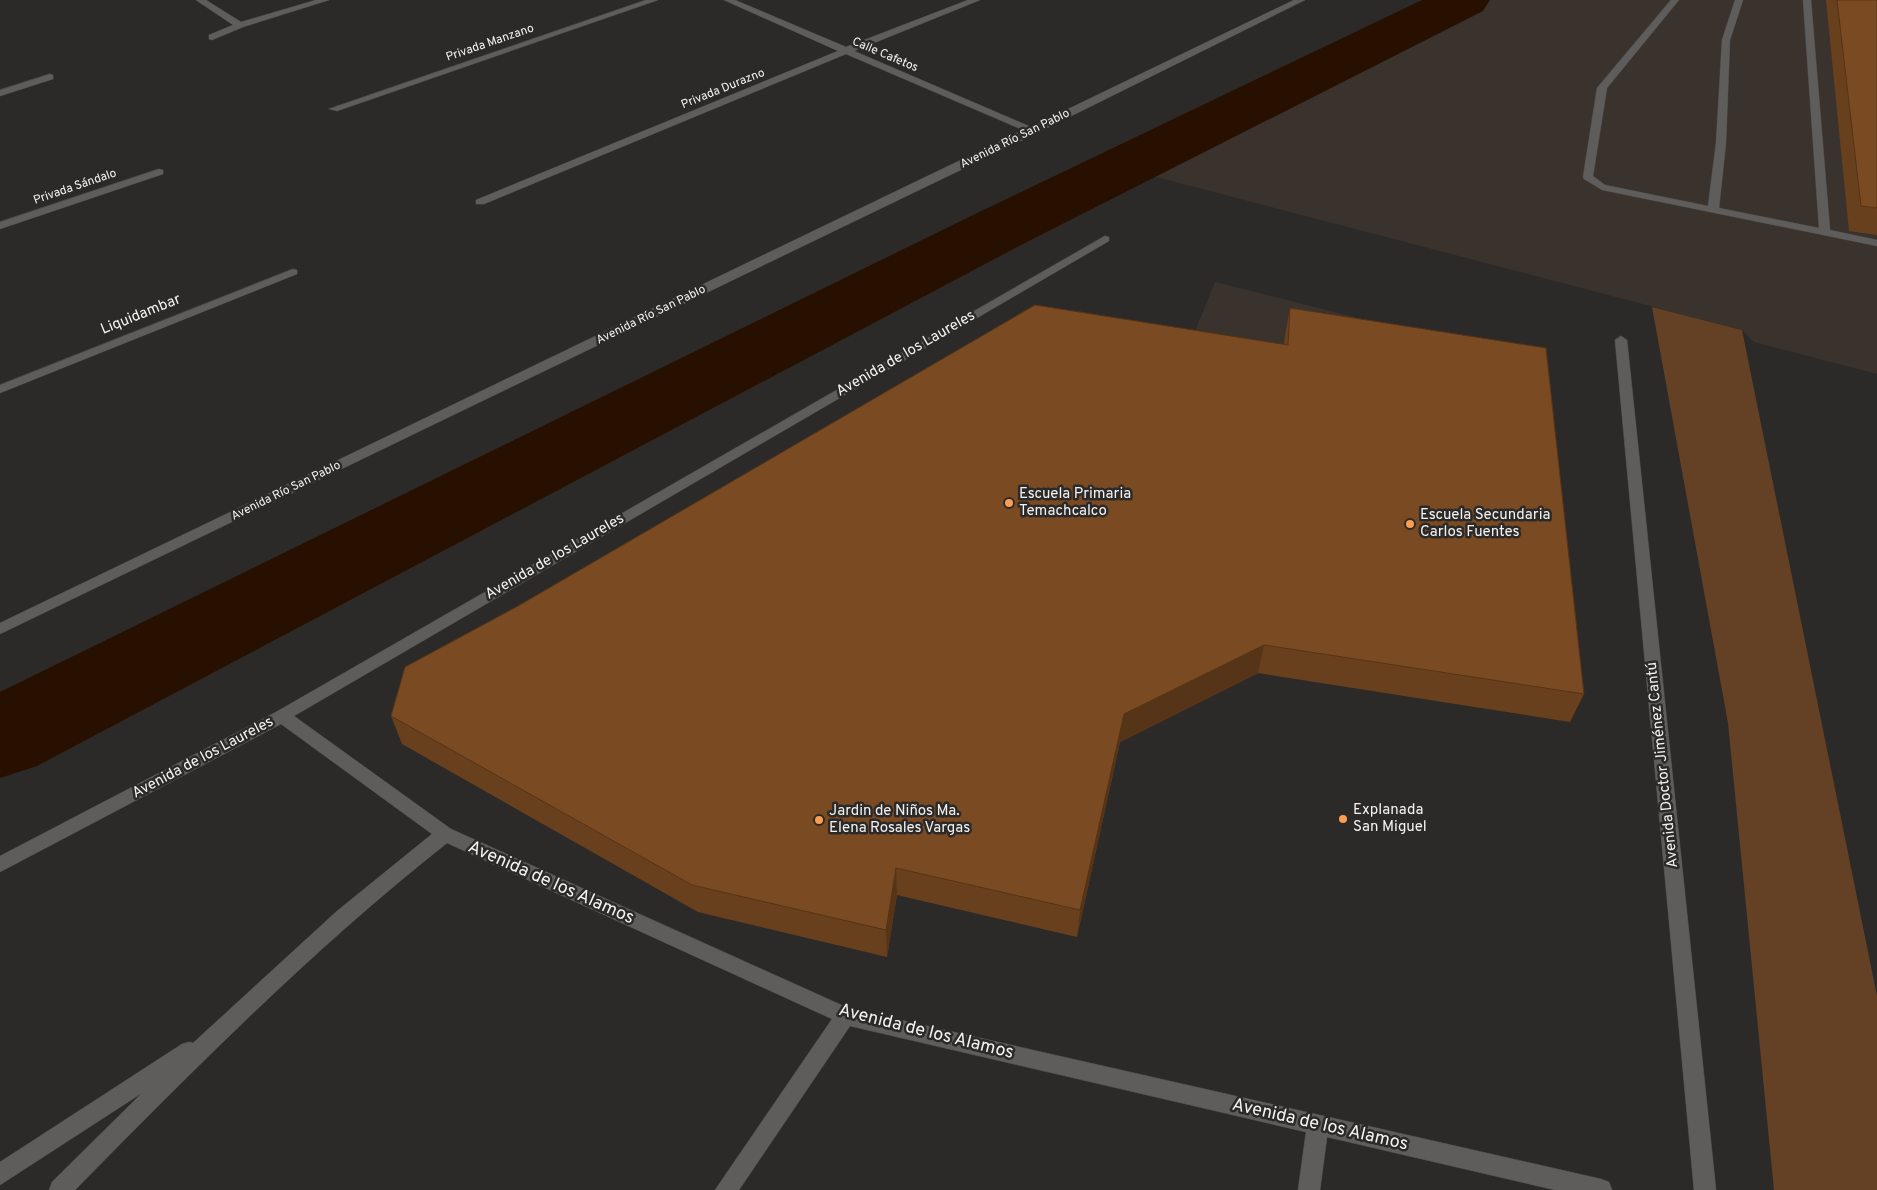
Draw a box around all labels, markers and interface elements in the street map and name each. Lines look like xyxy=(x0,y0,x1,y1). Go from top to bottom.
street label: Privada Manzano xyxy=(444,20,536,66)
street label: Calle Cafetos xyxy=(849,34,921,76)
street label: Privada Durazno xyxy=(679,65,768,113)
street label: Avenida Río San Pablo xyxy=(958,105,1073,172)
street label: Privada Sándalo xyxy=(31,165,119,209)
street label: Avenida Río San Pablo xyxy=(594,281,709,348)
street label: Liquidambar xyxy=(98,290,184,340)
street label: Avenida de los Laureles xyxy=(833,306,979,402)
street label: Avenida Río San Pablo xyxy=(229,457,344,524)
place label: Escuela Primaria Temachcalco xyxy=(1019,485,1131,521)
marker: Escuela Primaria Temachcalco xyxy=(1003,497,1015,509)
place label: Escuela Secundaria Carlos Fuentes xyxy=(1420,506,1550,542)
street label: Avenida de los Laureles xyxy=(482,509,628,605)
marker: Escuela Secundaria Carlos Fuentes xyxy=(1404,518,1416,530)
street label: Avenida Doctor Jiménez Cantú xyxy=(1643,661,1683,869)
street label: Avenida de los Laureles xyxy=(129,713,277,803)
place label: Explanada San Miguel xyxy=(1353,801,1427,837)
place label: Jardin de Niños Ma. Elena Rosales Vargas xyxy=(829,802,970,838)
marker: Explanada San Miguel xyxy=(1337,813,1349,825)
marker: Jardin de Niños Ma. Elena Rosales Vargas xyxy=(813,814,825,826)
street label: Avenida de los Alamos xyxy=(464,836,638,930)
street label: Avenida de los Alamos xyxy=(836,999,1016,1065)
street label: Avenida de los Alamos xyxy=(1230,1094,1410,1156)

